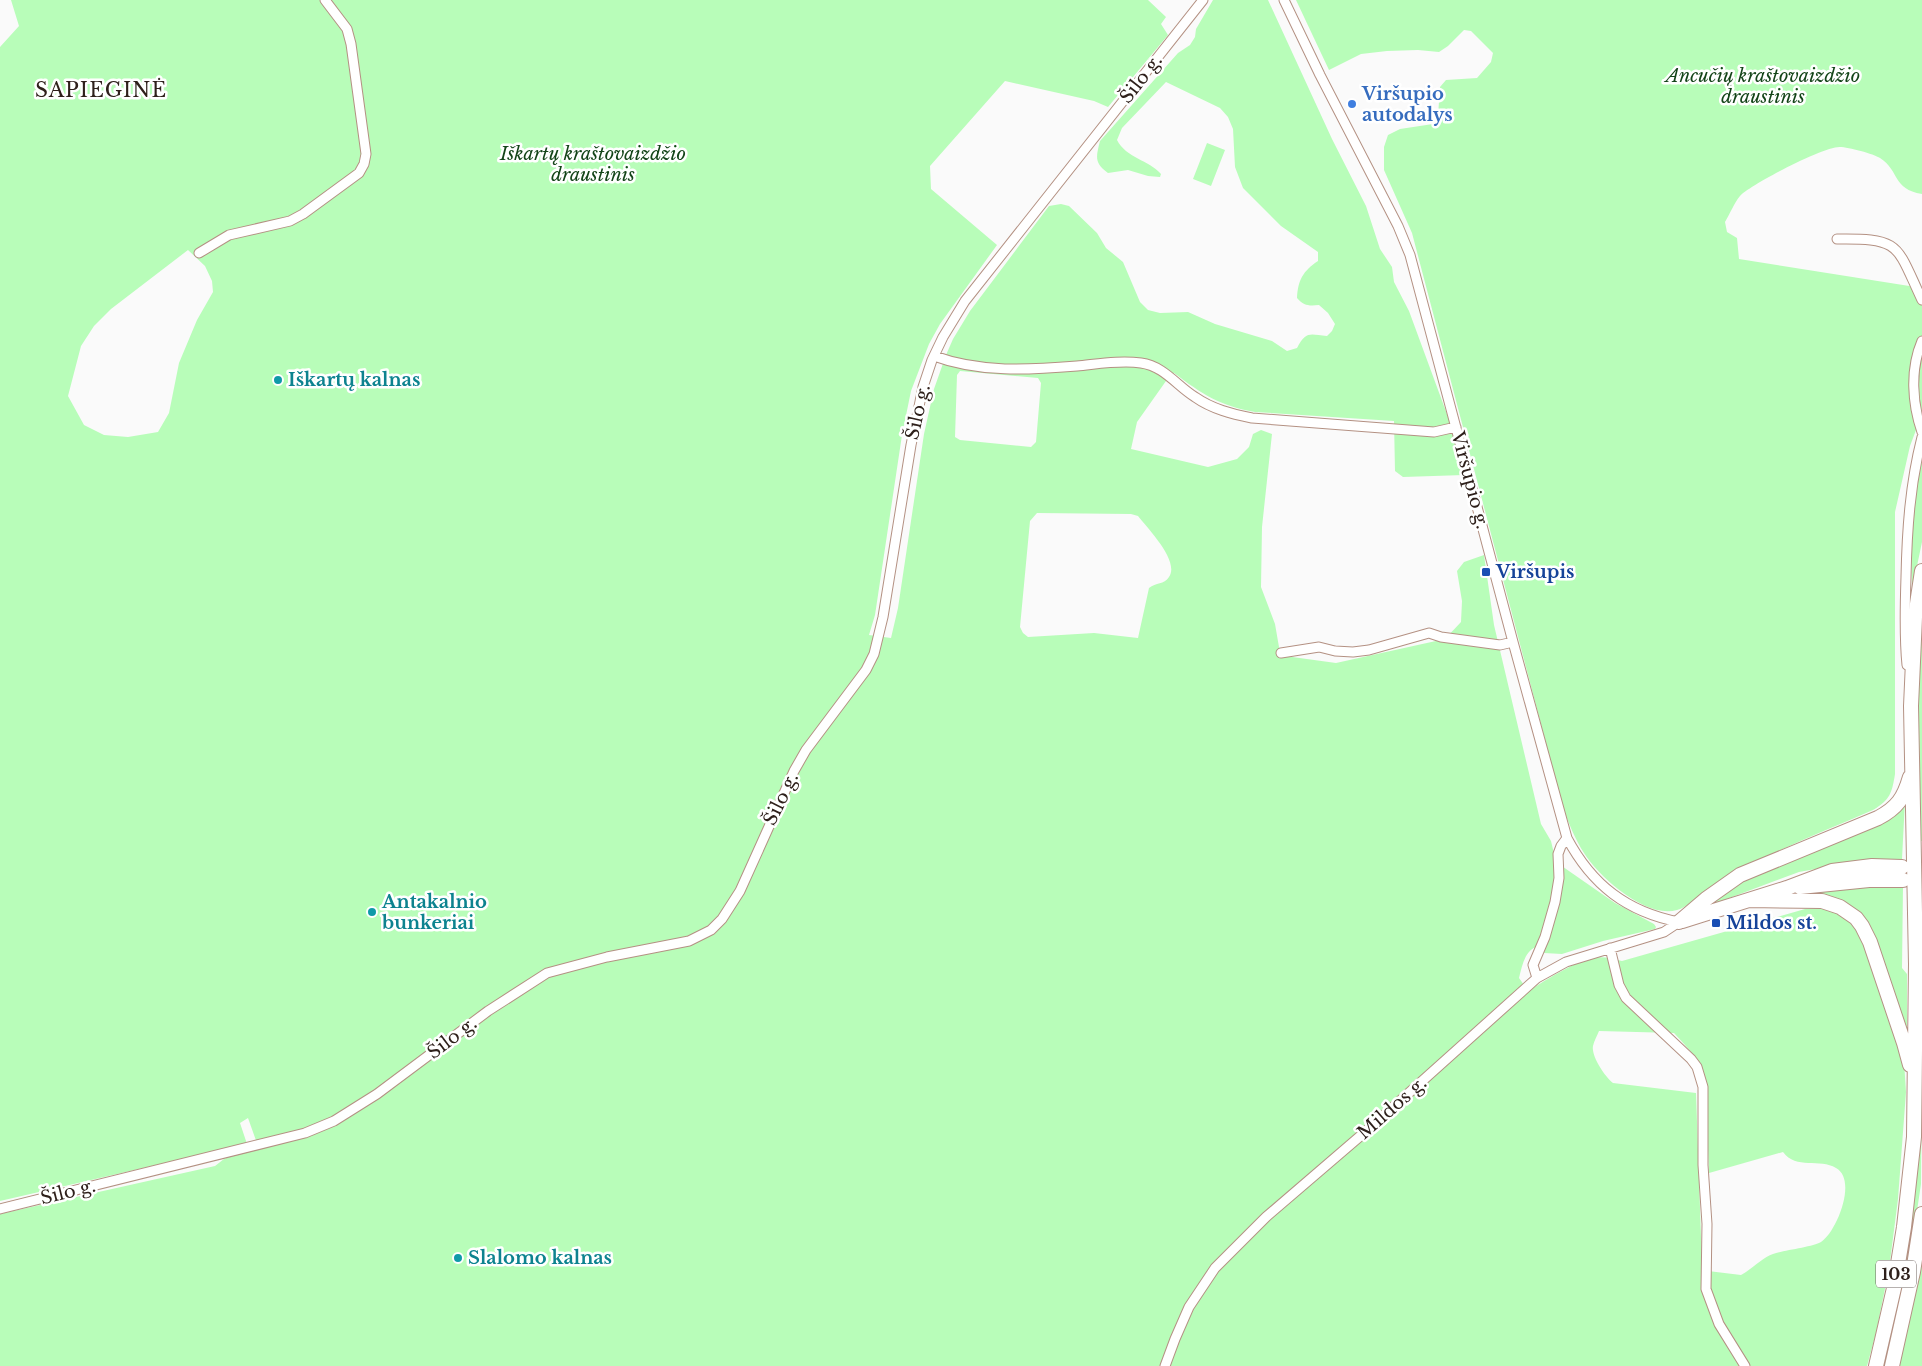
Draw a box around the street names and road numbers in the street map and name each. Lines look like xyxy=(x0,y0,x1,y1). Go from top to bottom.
street label: Šilo g. xyxy=(1114,50,1167,108)
street label: Šilo g. xyxy=(900,382,935,442)
street label: Viršupio g. xyxy=(1446,428,1494,531)
street label: Šilo g. xyxy=(758,769,803,829)
street label: Šilo g. xyxy=(422,1012,481,1064)
street label: Mildos g. xyxy=(1353,1072,1431,1144)
street label: Šilo g. xyxy=(38,1174,98,1209)
road number: 103 xyxy=(1876,1260,1916,1288)

